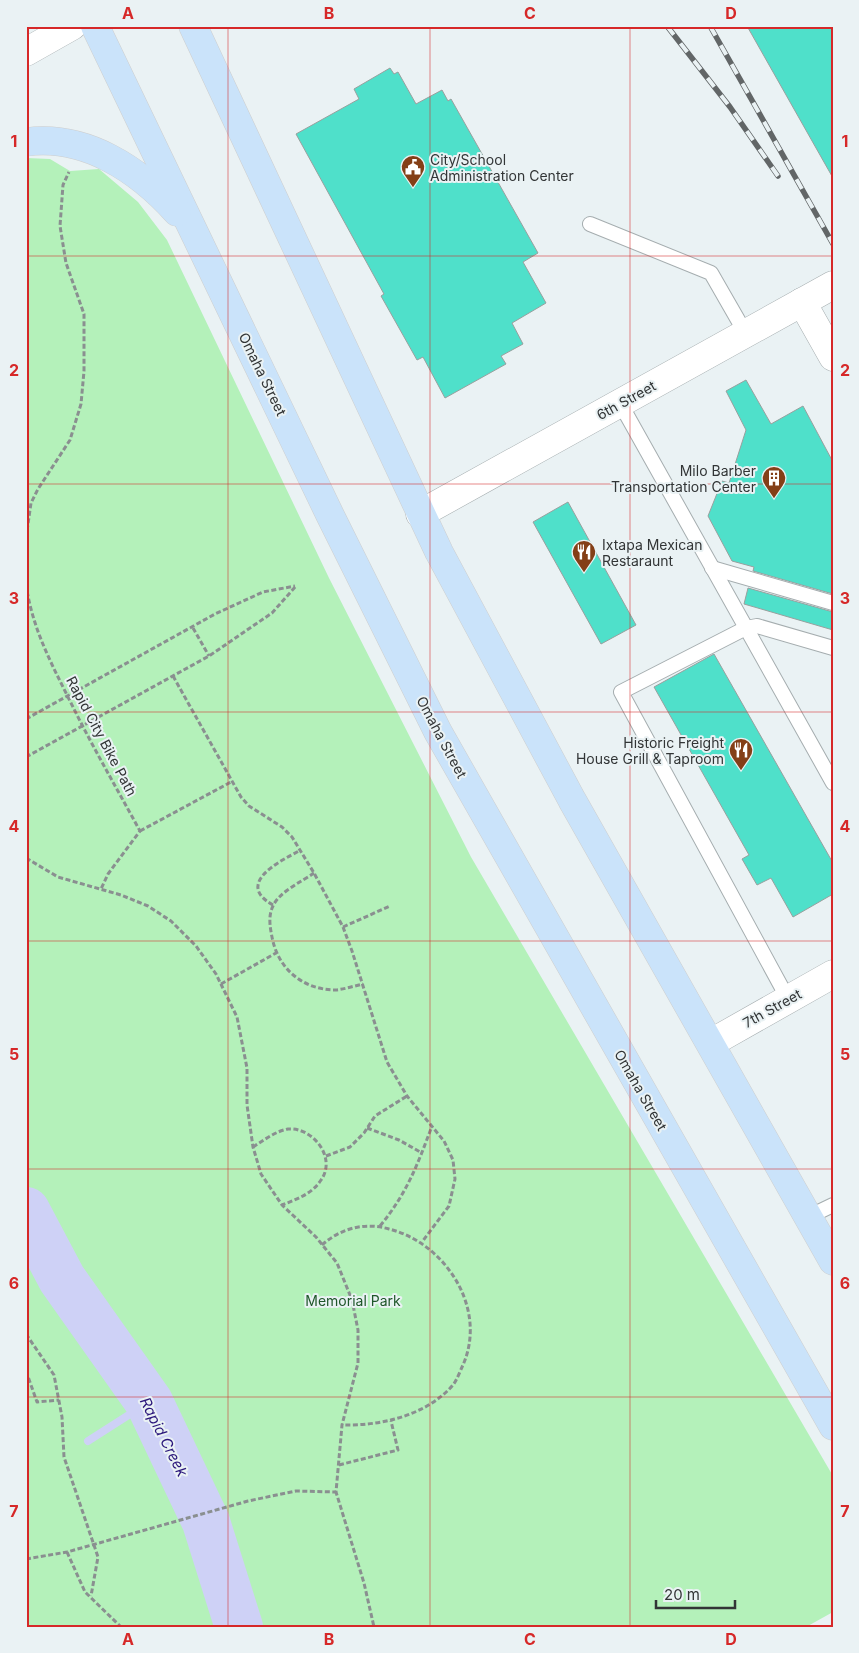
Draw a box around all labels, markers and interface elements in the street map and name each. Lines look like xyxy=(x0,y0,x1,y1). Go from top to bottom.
text: A xyxy=(122,3,134,23)
text: B xyxy=(324,3,334,23)
text: C xyxy=(524,3,536,23)
text: D xyxy=(725,3,737,23)
text: 1 xyxy=(11,131,17,151)
text: 1 xyxy=(842,131,848,151)
place label: City/School Administration Center xyxy=(430,151,574,184)
public building icon: City/School Administration Center xyxy=(400,154,426,188)
street label: Omaha Street xyxy=(236,330,291,419)
text: 2 xyxy=(9,360,19,380)
text: 2 xyxy=(840,360,850,380)
street label: 6th Street xyxy=(593,377,659,423)
place label: Milo Barber Transportation Center xyxy=(611,462,756,495)
building icon: Milo Barber Transportation Center xyxy=(761,465,787,499)
place label: Ixtapa Mexican Restaraunt xyxy=(602,536,703,569)
restaurant icon: Ixtapa Mexican Restaraunt xyxy=(571,539,597,573)
text: 3 xyxy=(9,588,19,608)
text: 3 xyxy=(840,588,850,608)
street label: Rapid City Bike Path xyxy=(63,673,141,799)
street label: Omaha Street xyxy=(413,693,471,781)
place label: Historic Freight House Grill & Taproom xyxy=(576,734,724,767)
restaurant icon: Historic Freight House Grill & Taproom xyxy=(728,737,754,771)
text: 4 xyxy=(9,816,20,836)
text: 4 xyxy=(840,816,851,836)
street label: 7th Street xyxy=(740,985,805,1031)
text: 5 xyxy=(9,1044,19,1064)
text: 5 xyxy=(840,1044,850,1064)
street label: Omaha Street xyxy=(611,1047,671,1134)
text: 6 xyxy=(9,1273,19,1293)
text: 6 xyxy=(840,1273,850,1293)
park label: Memorial Park xyxy=(305,1292,401,1309)
water label: Rapid Creek xyxy=(136,1394,193,1481)
text: 7 xyxy=(9,1501,19,1521)
text: 7 xyxy=(840,1501,850,1521)
scale bar xyxy=(656,1578,735,1610)
text: 20 m xyxy=(664,1585,700,1604)
text: A xyxy=(122,1629,134,1649)
text: B xyxy=(324,1629,334,1649)
text: C xyxy=(524,1629,536,1649)
text: D xyxy=(725,1629,737,1649)

